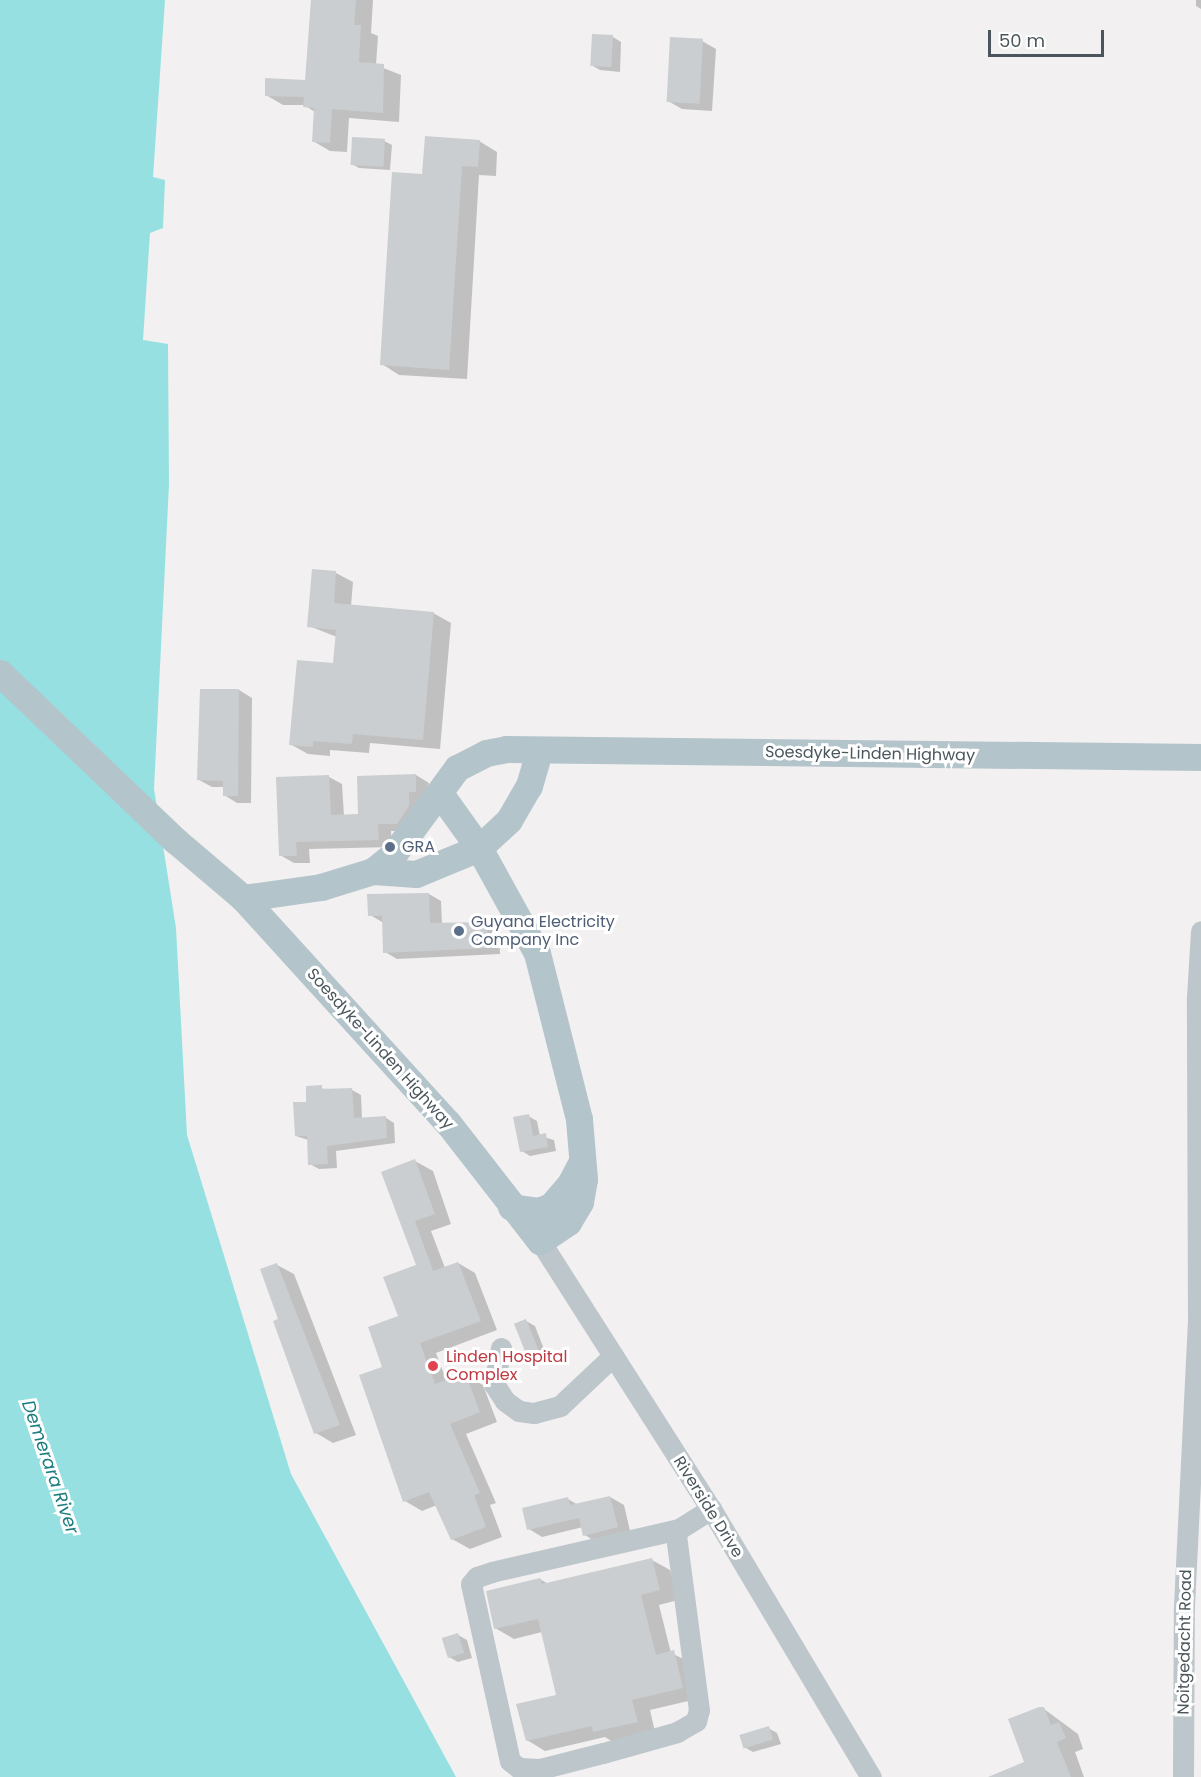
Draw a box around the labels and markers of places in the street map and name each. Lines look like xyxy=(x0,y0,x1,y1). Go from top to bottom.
place label: GRA xyxy=(402,837,435,857)
marker: GRA xyxy=(383,840,397,854)
place label: Guyana Electricity Company Inc xyxy=(471,912,615,950)
marker: Guyana Electricity Company Inc xyxy=(452,924,466,938)
place label: Linden Hospital Complex xyxy=(446,1347,567,1385)
marker: Linden Hospital Complex xyxy=(424,1357,442,1375)

